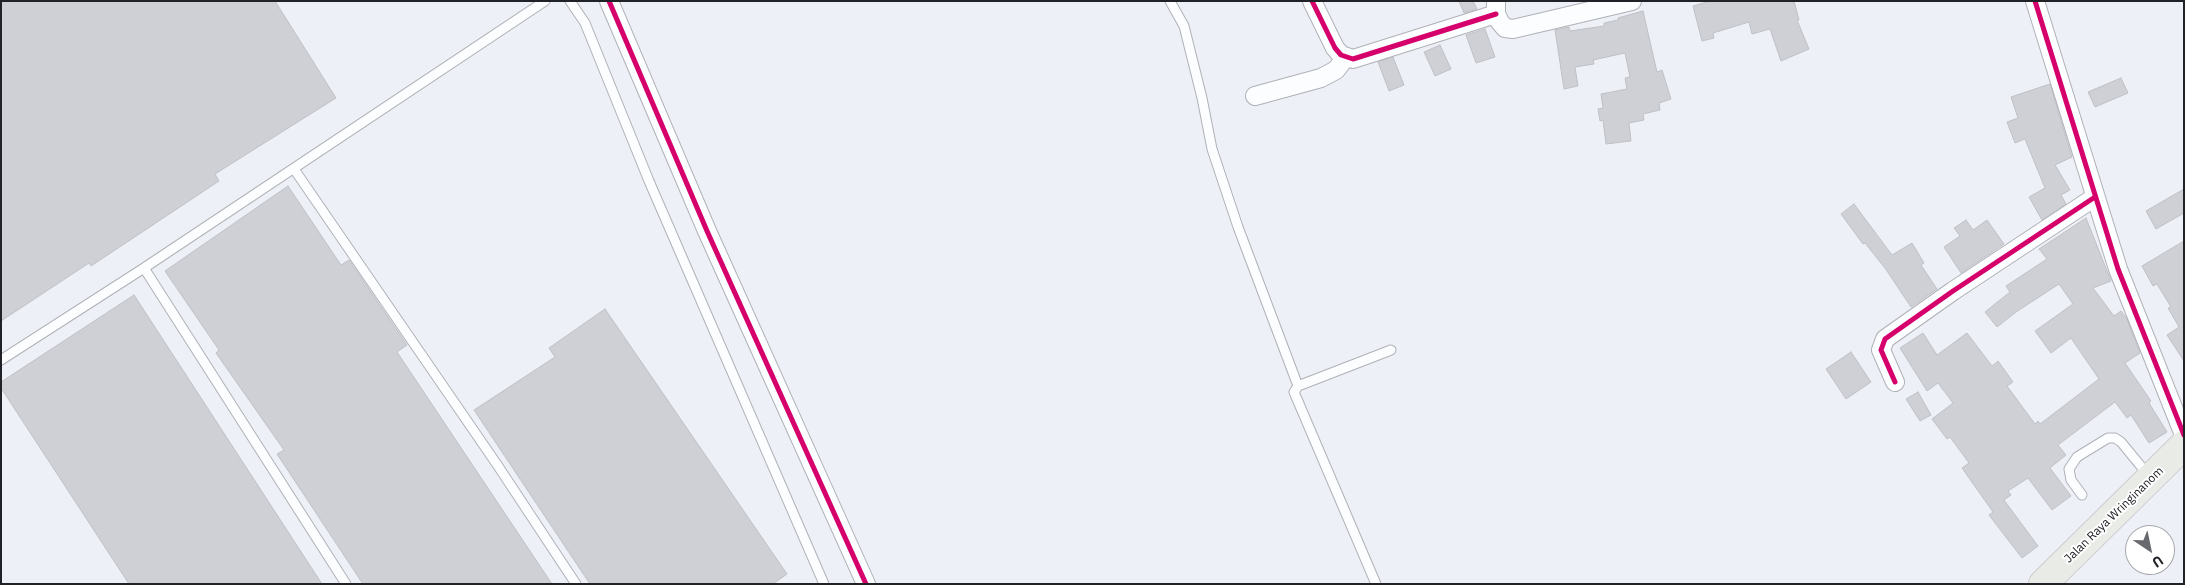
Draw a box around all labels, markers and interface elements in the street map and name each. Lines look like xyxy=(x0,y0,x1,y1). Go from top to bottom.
street label: Jalan Raya Wringinanom xyxy=(2061,464,2167,566)
north arrow xyxy=(2125,525,2175,575)
text: U xyxy=(2149,551,2167,572)

